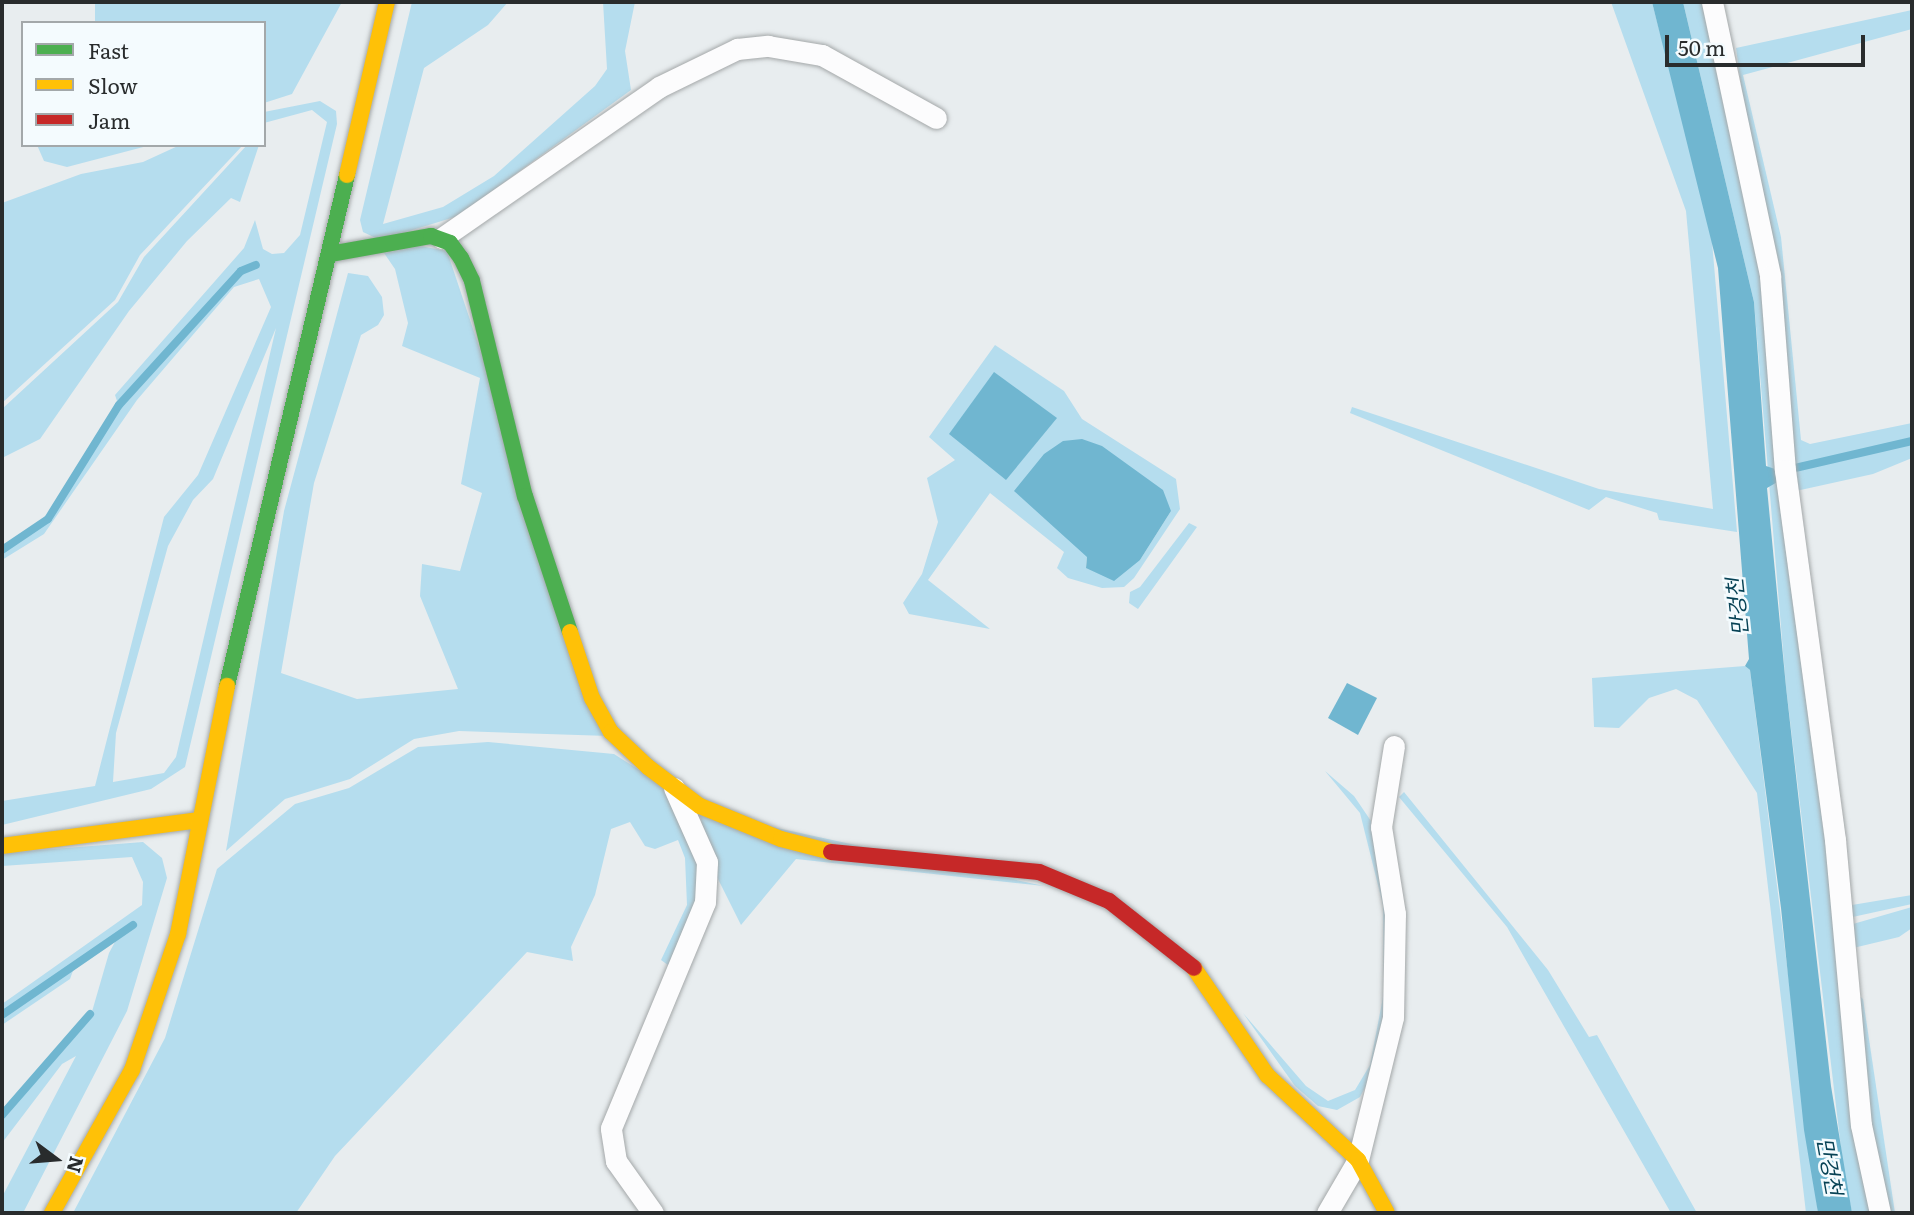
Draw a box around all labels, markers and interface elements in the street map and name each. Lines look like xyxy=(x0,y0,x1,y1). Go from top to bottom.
legend xyxy=(21,21,266,147)
scale bar xyxy=(1669,21,1868,65)
text: 50 m xyxy=(1678,31,1725,62)
text: Fast xyxy=(88,34,129,65)
text: Slow xyxy=(88,69,138,100)
text: Jam xyxy=(88,104,130,135)
water label: 만겅천 xyxy=(1720,577,1752,637)
north arrow xyxy=(21,1124,91,1194)
water label: 만겅천 xyxy=(1814,1135,1848,1197)
text: N xyxy=(61,1153,92,1176)

